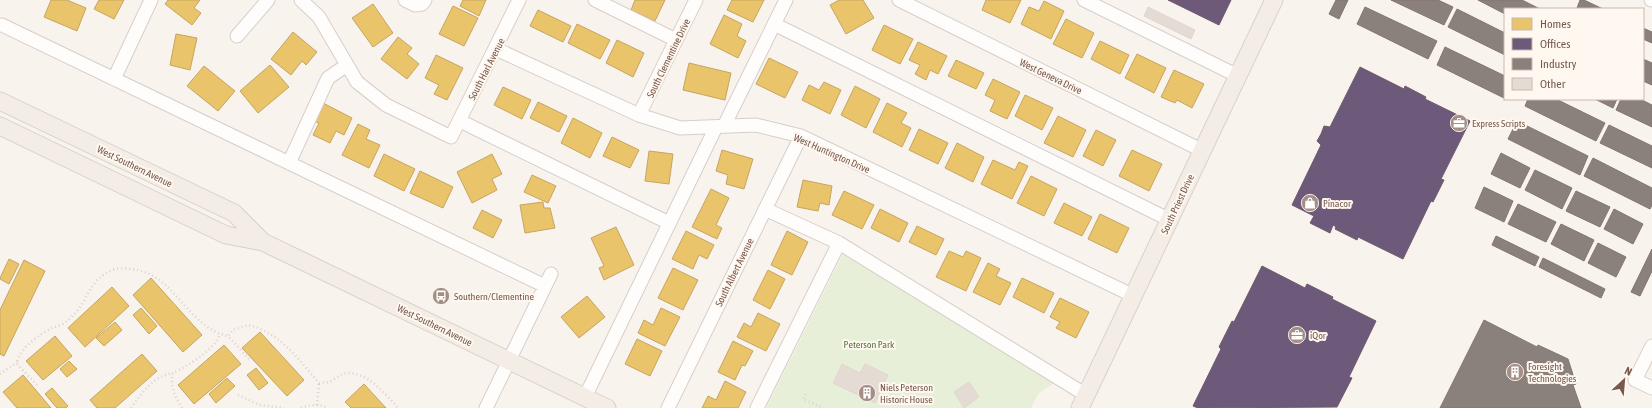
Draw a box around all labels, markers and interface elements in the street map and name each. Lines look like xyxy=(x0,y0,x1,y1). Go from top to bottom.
legend xyxy=(1504,8,1644,100)
street label: South Clementine Drive xyxy=(645,17,693,99)
text: Homes xyxy=(1540,17,1571,31)
street label: South Harl Avenue xyxy=(466,36,507,102)
text: Offices xyxy=(1540,37,1570,51)
street label: West Geneva Drive xyxy=(1018,57,1084,96)
text: Industry xyxy=(1540,57,1577,71)
text: Other xyxy=(1540,77,1566,91)
office icon: Express Scripts xyxy=(1449,113,1469,133)
place label: Express Scripts xyxy=(1472,118,1526,129)
street label: West Huntington Drive xyxy=(792,132,872,175)
street label: West Southern Avenue xyxy=(95,144,175,190)
street label: South Priest Drive xyxy=(1159,172,1196,236)
shop icon: Pinacor xyxy=(1300,193,1320,213)
place label: Pinacor xyxy=(1323,198,1352,209)
street label: South Albert Avenue xyxy=(713,236,756,308)
bus stop icon: Southern/Clementine xyxy=(431,286,451,306)
place label: Southern/Clementine xyxy=(454,291,534,302)
street label: West Southern Avenue xyxy=(395,303,475,349)
office icon: iQor xyxy=(1287,325,1307,345)
place label: iQor xyxy=(1310,330,1327,341)
park label: Peterson Park xyxy=(844,339,895,350)
north arrow xyxy=(1604,360,1644,400)
place label: Foresight Technologies xyxy=(1528,361,1577,384)
building icon: Foresight Technologies xyxy=(1505,362,1525,382)
text: N xyxy=(1623,364,1634,378)
place label: Niels Peterson Historic House xyxy=(880,382,933,405)
building icon: Niels Peterson Historic House xyxy=(857,383,877,403)

